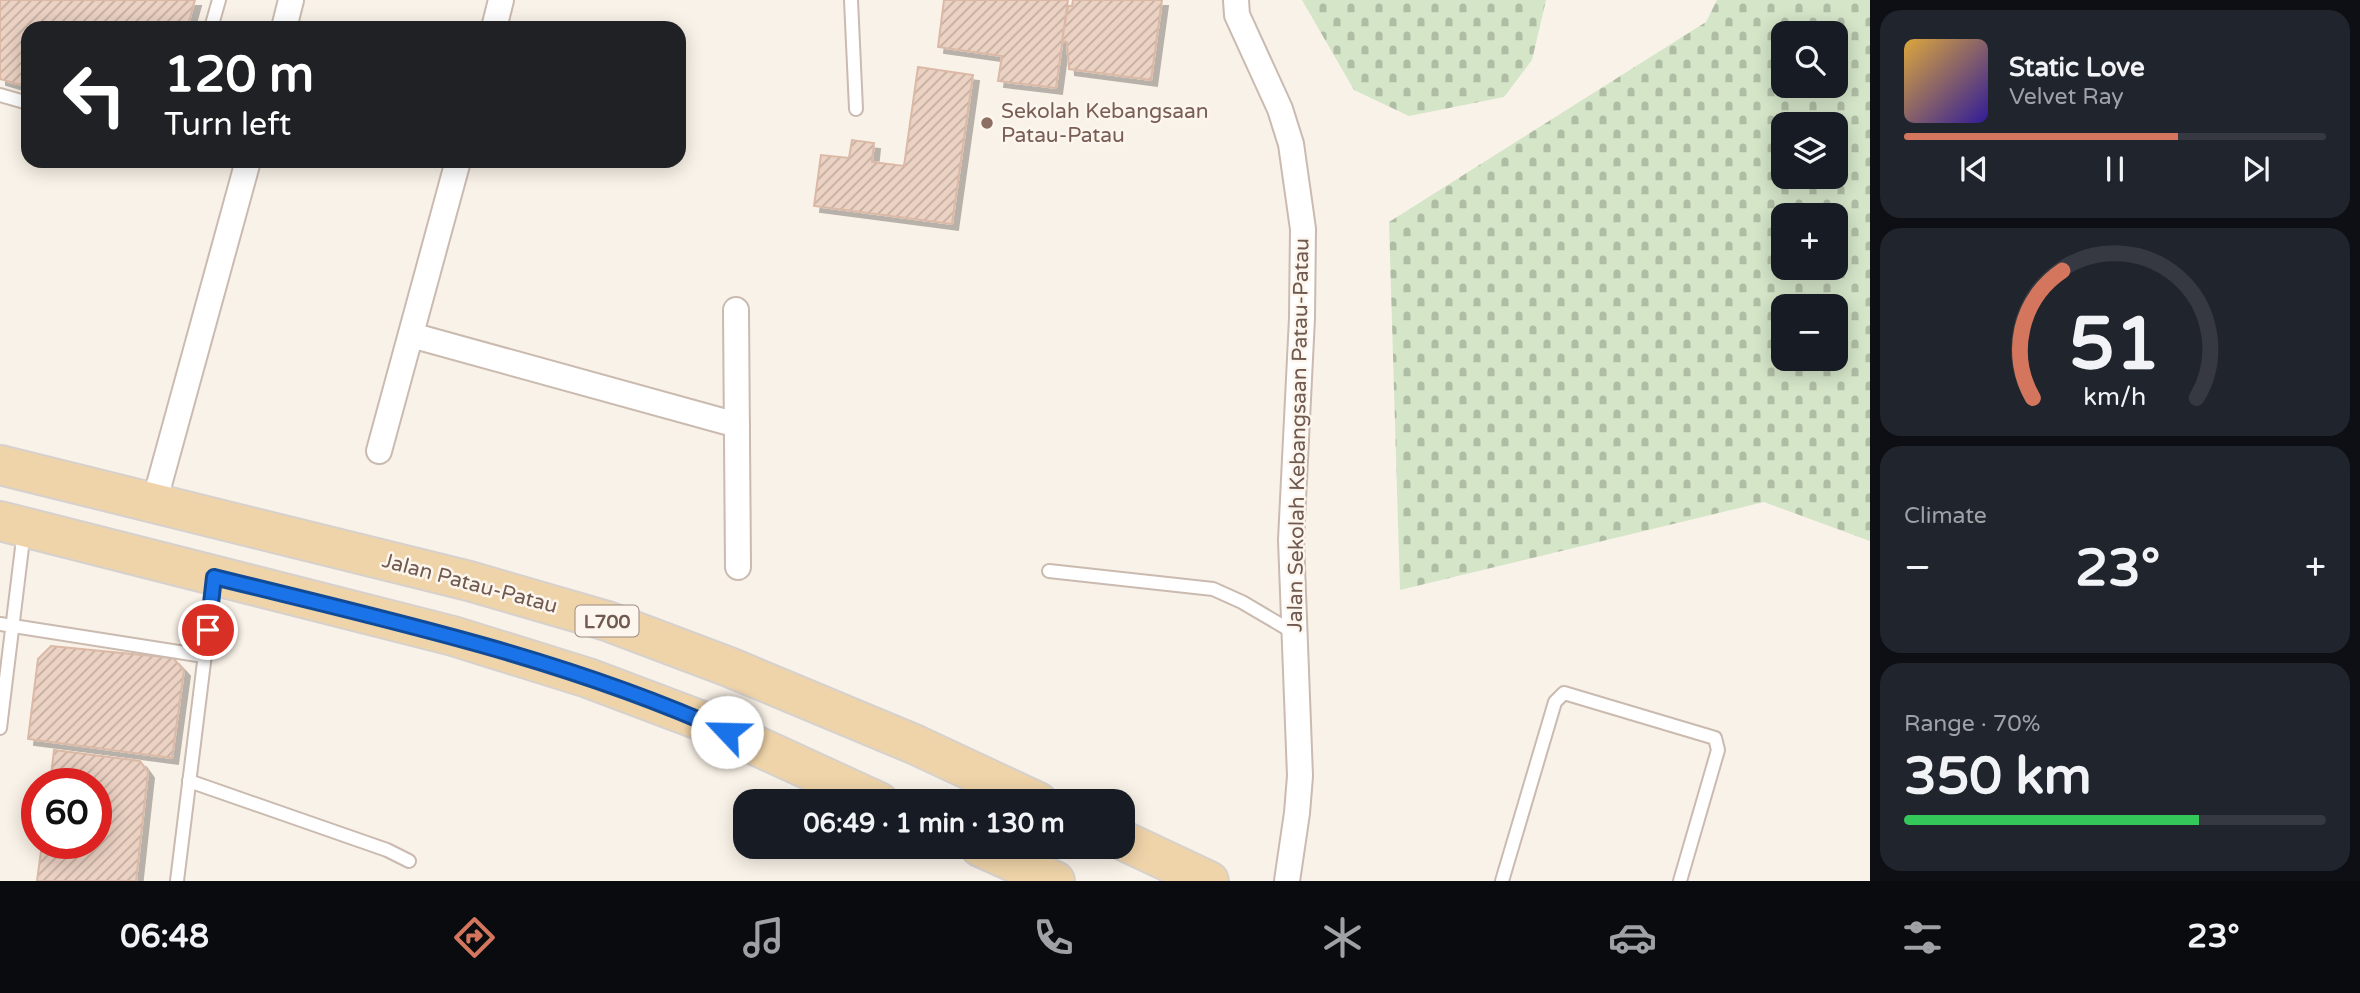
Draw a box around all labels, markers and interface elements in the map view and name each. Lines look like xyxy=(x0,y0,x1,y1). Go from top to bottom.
map controls xyxy=(1771,21,1848,371)
button: search xyxy=(1771,21,1848,98)
text: 120 m xyxy=(164,46,314,105)
icon: left xyxy=(49,49,140,140)
text: Static Love xyxy=(2009,52,2145,83)
text: Velvet Ray xyxy=(2009,83,2124,111)
place label: Sekolah Kebangsaan Patau-Patau xyxy=(1001,99,1209,148)
text: Turn left xyxy=(164,106,291,144)
button: layers xyxy=(1771,112,1848,189)
marker: Sekolah Kebangsaan Patau-Patau xyxy=(979,115,995,131)
icon: previous xyxy=(1955,150,1993,188)
icon: pause xyxy=(2096,150,2134,188)
icon: next xyxy=(2237,150,2275,188)
button: + xyxy=(1771,203,1848,280)
street label: Jalan Sekolah Kebangsaan Patau-Patau xyxy=(1283,238,1314,632)
button: − xyxy=(1771,294,1848,371)
text: 51 xyxy=(2069,301,2161,389)
text: km/h xyxy=(2084,381,2146,411)
text: Climate xyxy=(1904,502,1987,530)
text: 23° xyxy=(2075,537,2160,600)
text: − xyxy=(1904,545,1931,591)
text: + xyxy=(2305,545,2326,591)
street label: Jalan Patau-Patau xyxy=(379,548,560,619)
pin xyxy=(178,600,238,660)
road number: L700 xyxy=(576,606,638,636)
icon: arrive xyxy=(189,611,227,649)
position arrow xyxy=(690,695,764,769)
text: Range · 70% xyxy=(1904,710,2040,738)
text: 350 km xyxy=(1904,745,2092,808)
speed limit sign: 60 xyxy=(21,768,112,859)
text: 06:49 · 1 min · 130 m xyxy=(803,808,1065,839)
icon: directions xyxy=(450,913,499,962)
icon: music xyxy=(739,913,788,962)
icon: phone xyxy=(1029,913,1078,962)
icon: climate xyxy=(1318,913,1367,962)
icon: car xyxy=(1608,913,1657,962)
icon: filters xyxy=(1898,913,1947,962)
text: 06:48 xyxy=(120,918,209,956)
text: 23° xyxy=(2187,918,2240,956)

